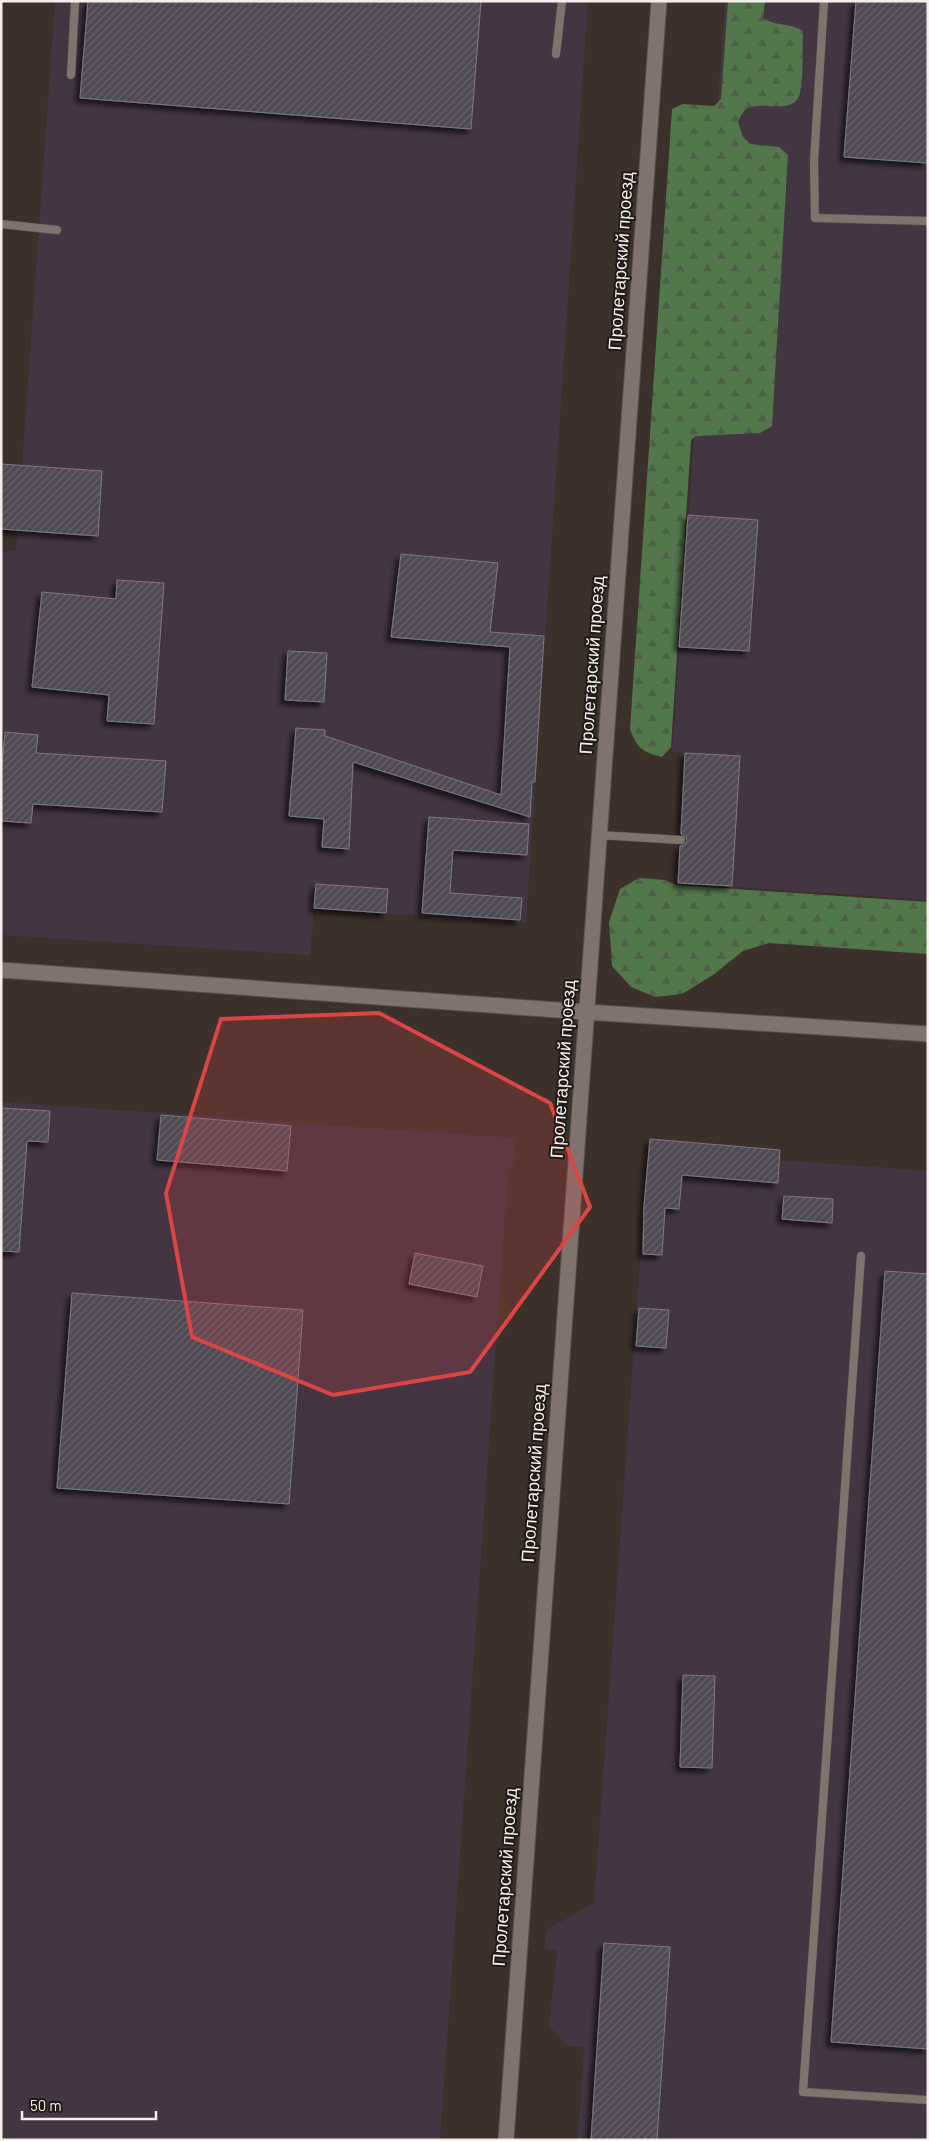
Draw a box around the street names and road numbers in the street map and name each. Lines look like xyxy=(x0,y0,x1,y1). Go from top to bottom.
street label: Пролетарский проезд xyxy=(603,170,637,351)
street label: Пролетарский проезд xyxy=(574,574,608,755)
street label: Пролетарский проезд xyxy=(545,978,579,1159)
street label: Пролетарский проезд xyxy=(516,1382,550,1563)
street label: Пролетарский проезд xyxy=(487,1786,521,1967)

